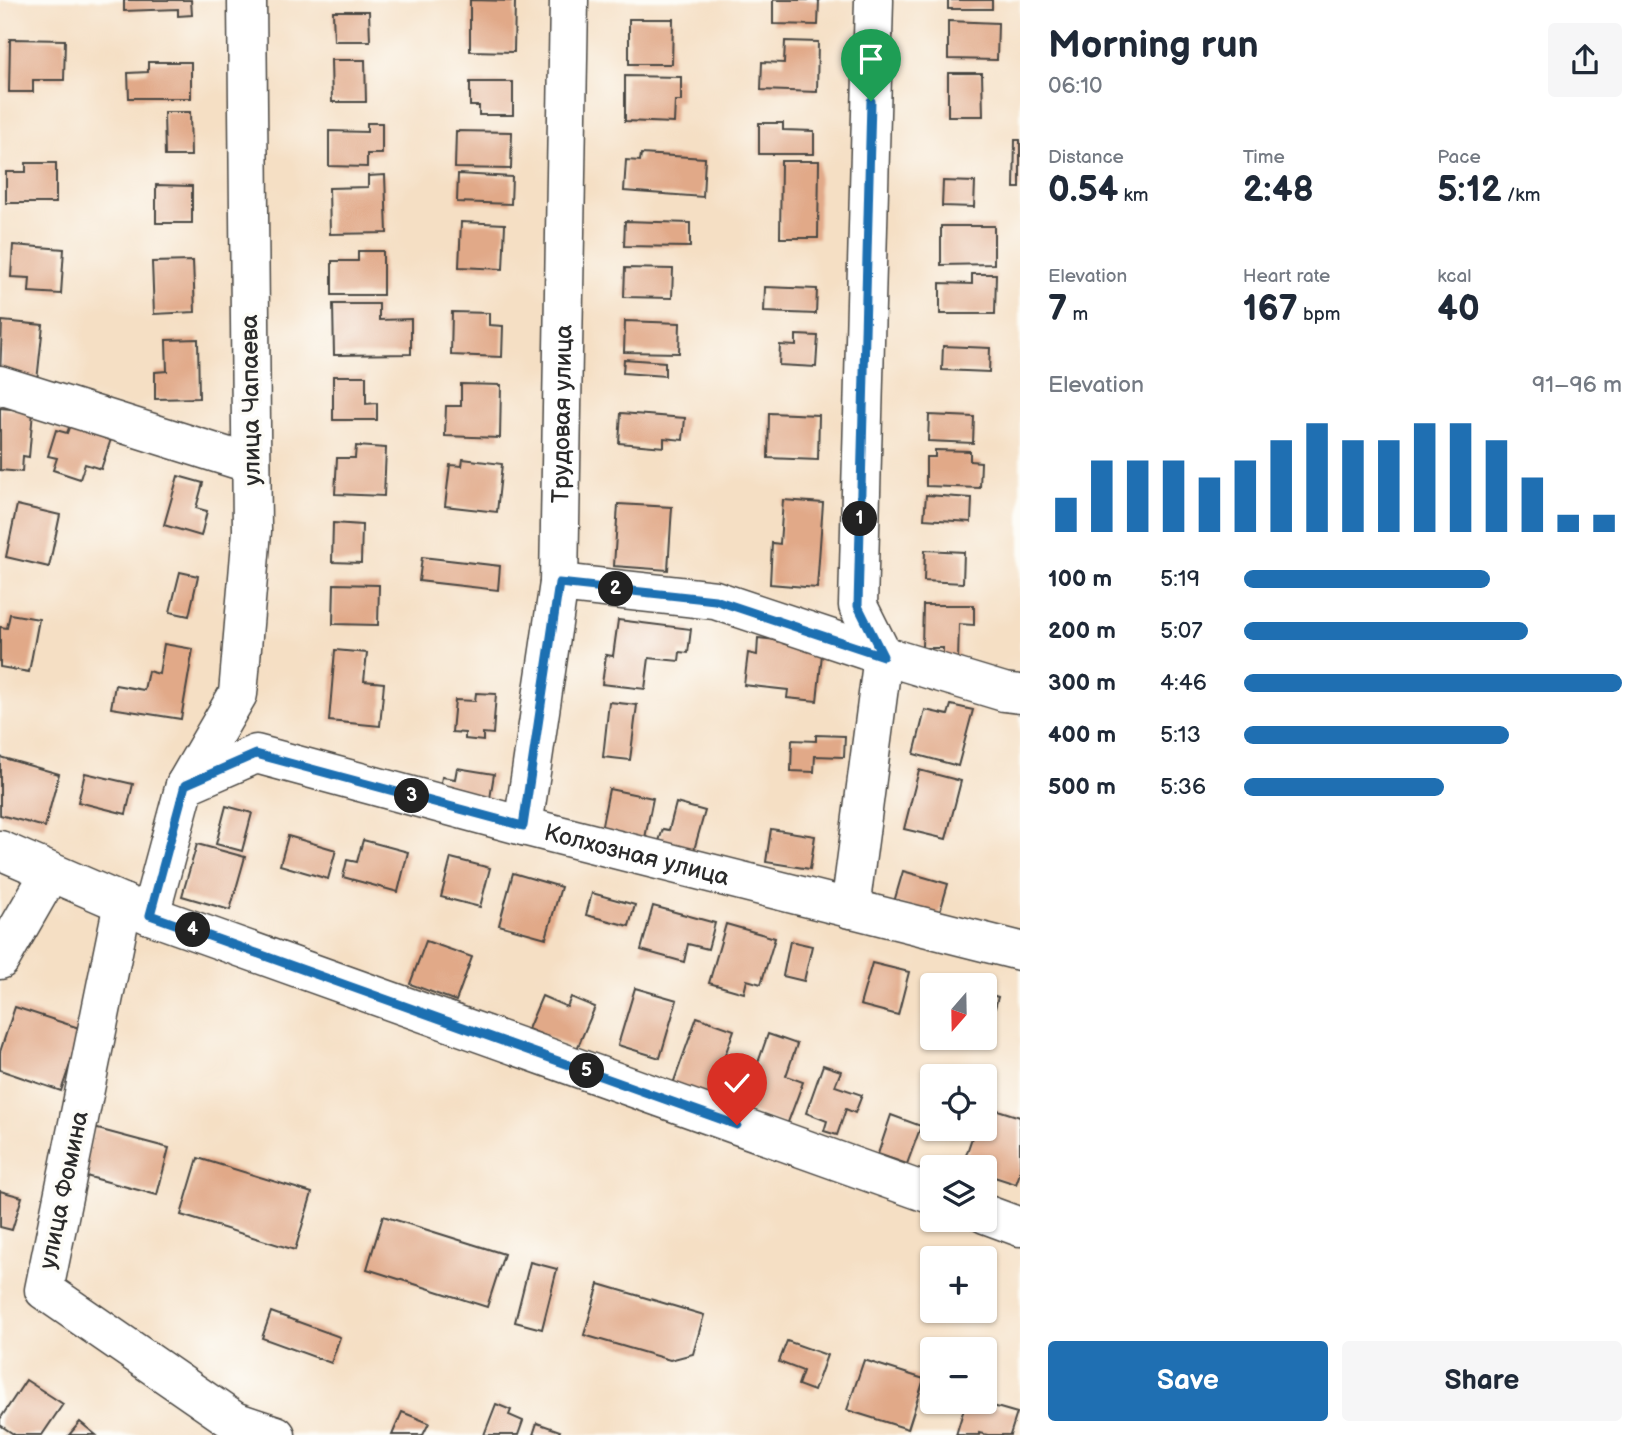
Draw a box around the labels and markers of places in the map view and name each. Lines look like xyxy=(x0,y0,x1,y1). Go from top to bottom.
pin xyxy=(841,29,901,101)
pin: 1 xyxy=(842,502,878,536)
pin: 2 xyxy=(598,572,634,606)
pin: 3 xyxy=(394,778,430,814)
pin: 4 xyxy=(176,912,210,948)
pin xyxy=(707,1053,767,1125)
pin: 5 xyxy=(570,1054,604,1088)

